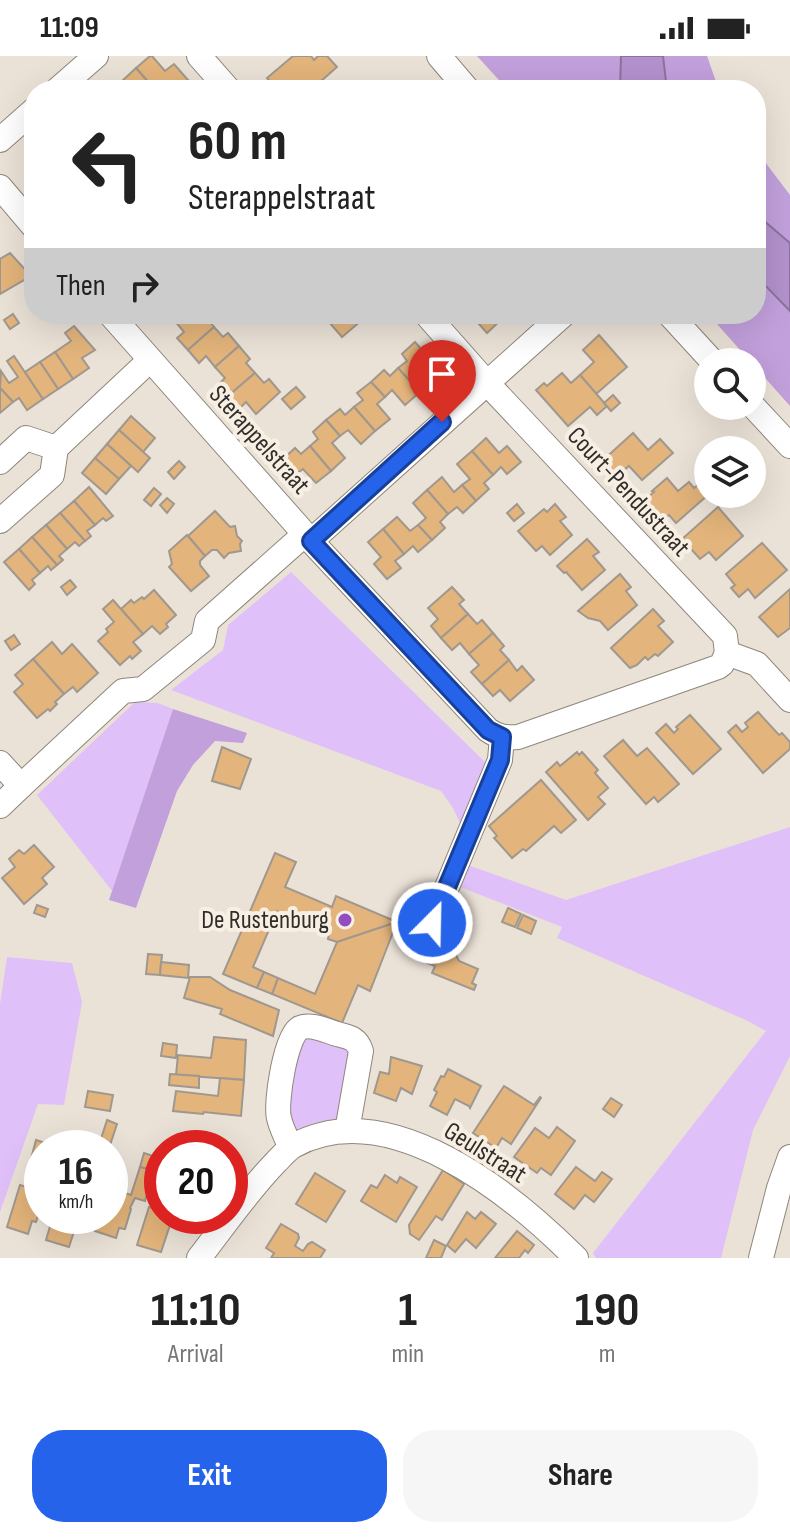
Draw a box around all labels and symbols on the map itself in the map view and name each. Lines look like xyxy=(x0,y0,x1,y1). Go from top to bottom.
pin xyxy=(408,340,476,422)
street label: Sterappelstraat xyxy=(202,379,316,501)
street label: Court-Pendustraat xyxy=(560,421,696,563)
position arrow xyxy=(390,881,474,965)
place label: De Rustenburg xyxy=(201,905,329,936)
marker: De Rustenburg xyxy=(336,911,354,929)
street label: Geulstraat xyxy=(438,1116,532,1190)
speed limit sign: 20 xyxy=(144,1130,248,1234)

